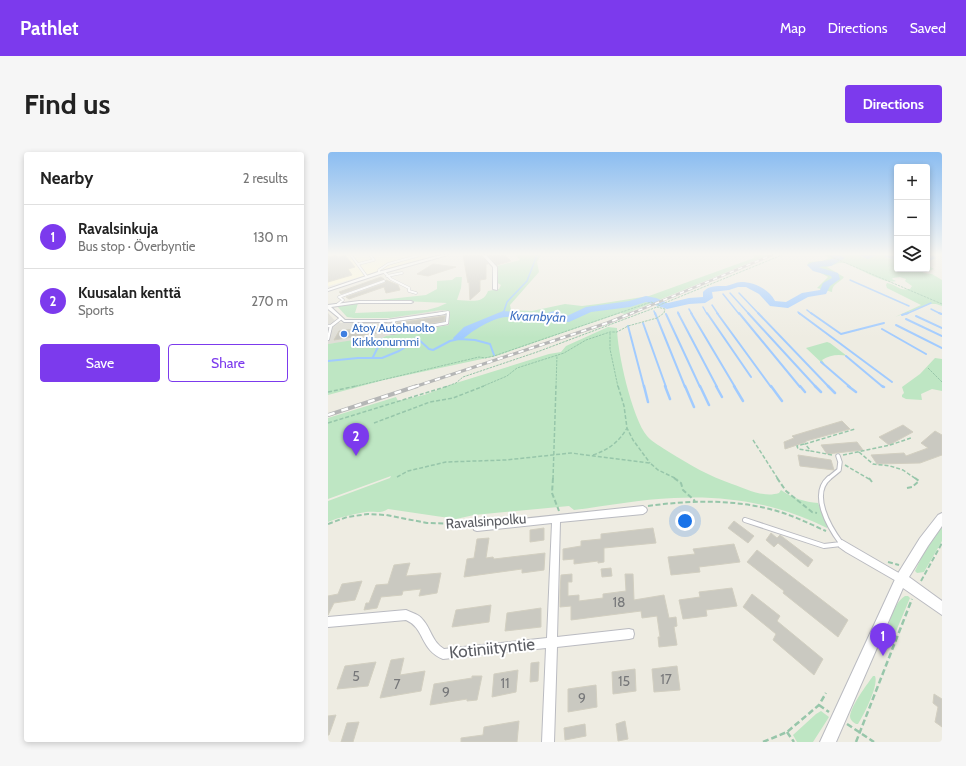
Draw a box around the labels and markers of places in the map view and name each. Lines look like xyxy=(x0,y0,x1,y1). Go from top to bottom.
place label: Atoy Autohuolto Kirkkonummi xyxy=(352,320,436,349)
marker: Atoy Autohuolto Kirkkonummi xyxy=(339,329,349,339)
pin: 2 xyxy=(343,423,369,456)
pin: 1 xyxy=(870,623,896,656)

